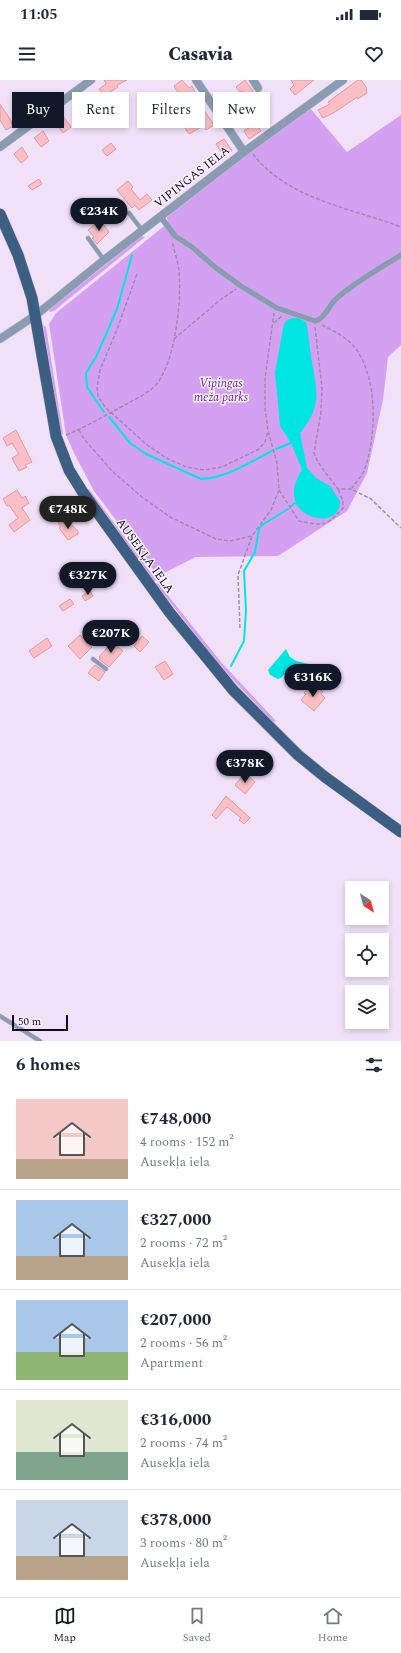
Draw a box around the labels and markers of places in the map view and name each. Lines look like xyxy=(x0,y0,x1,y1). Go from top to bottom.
pin: €234K xyxy=(71,198,127,232)
pin: €748K xyxy=(40,496,96,530)
pin: €327K xyxy=(60,562,116,596)
pin: €207K xyxy=(83,620,139,654)
pin: €316K xyxy=(285,664,341,698)
pin: €378K xyxy=(217,750,273,784)

